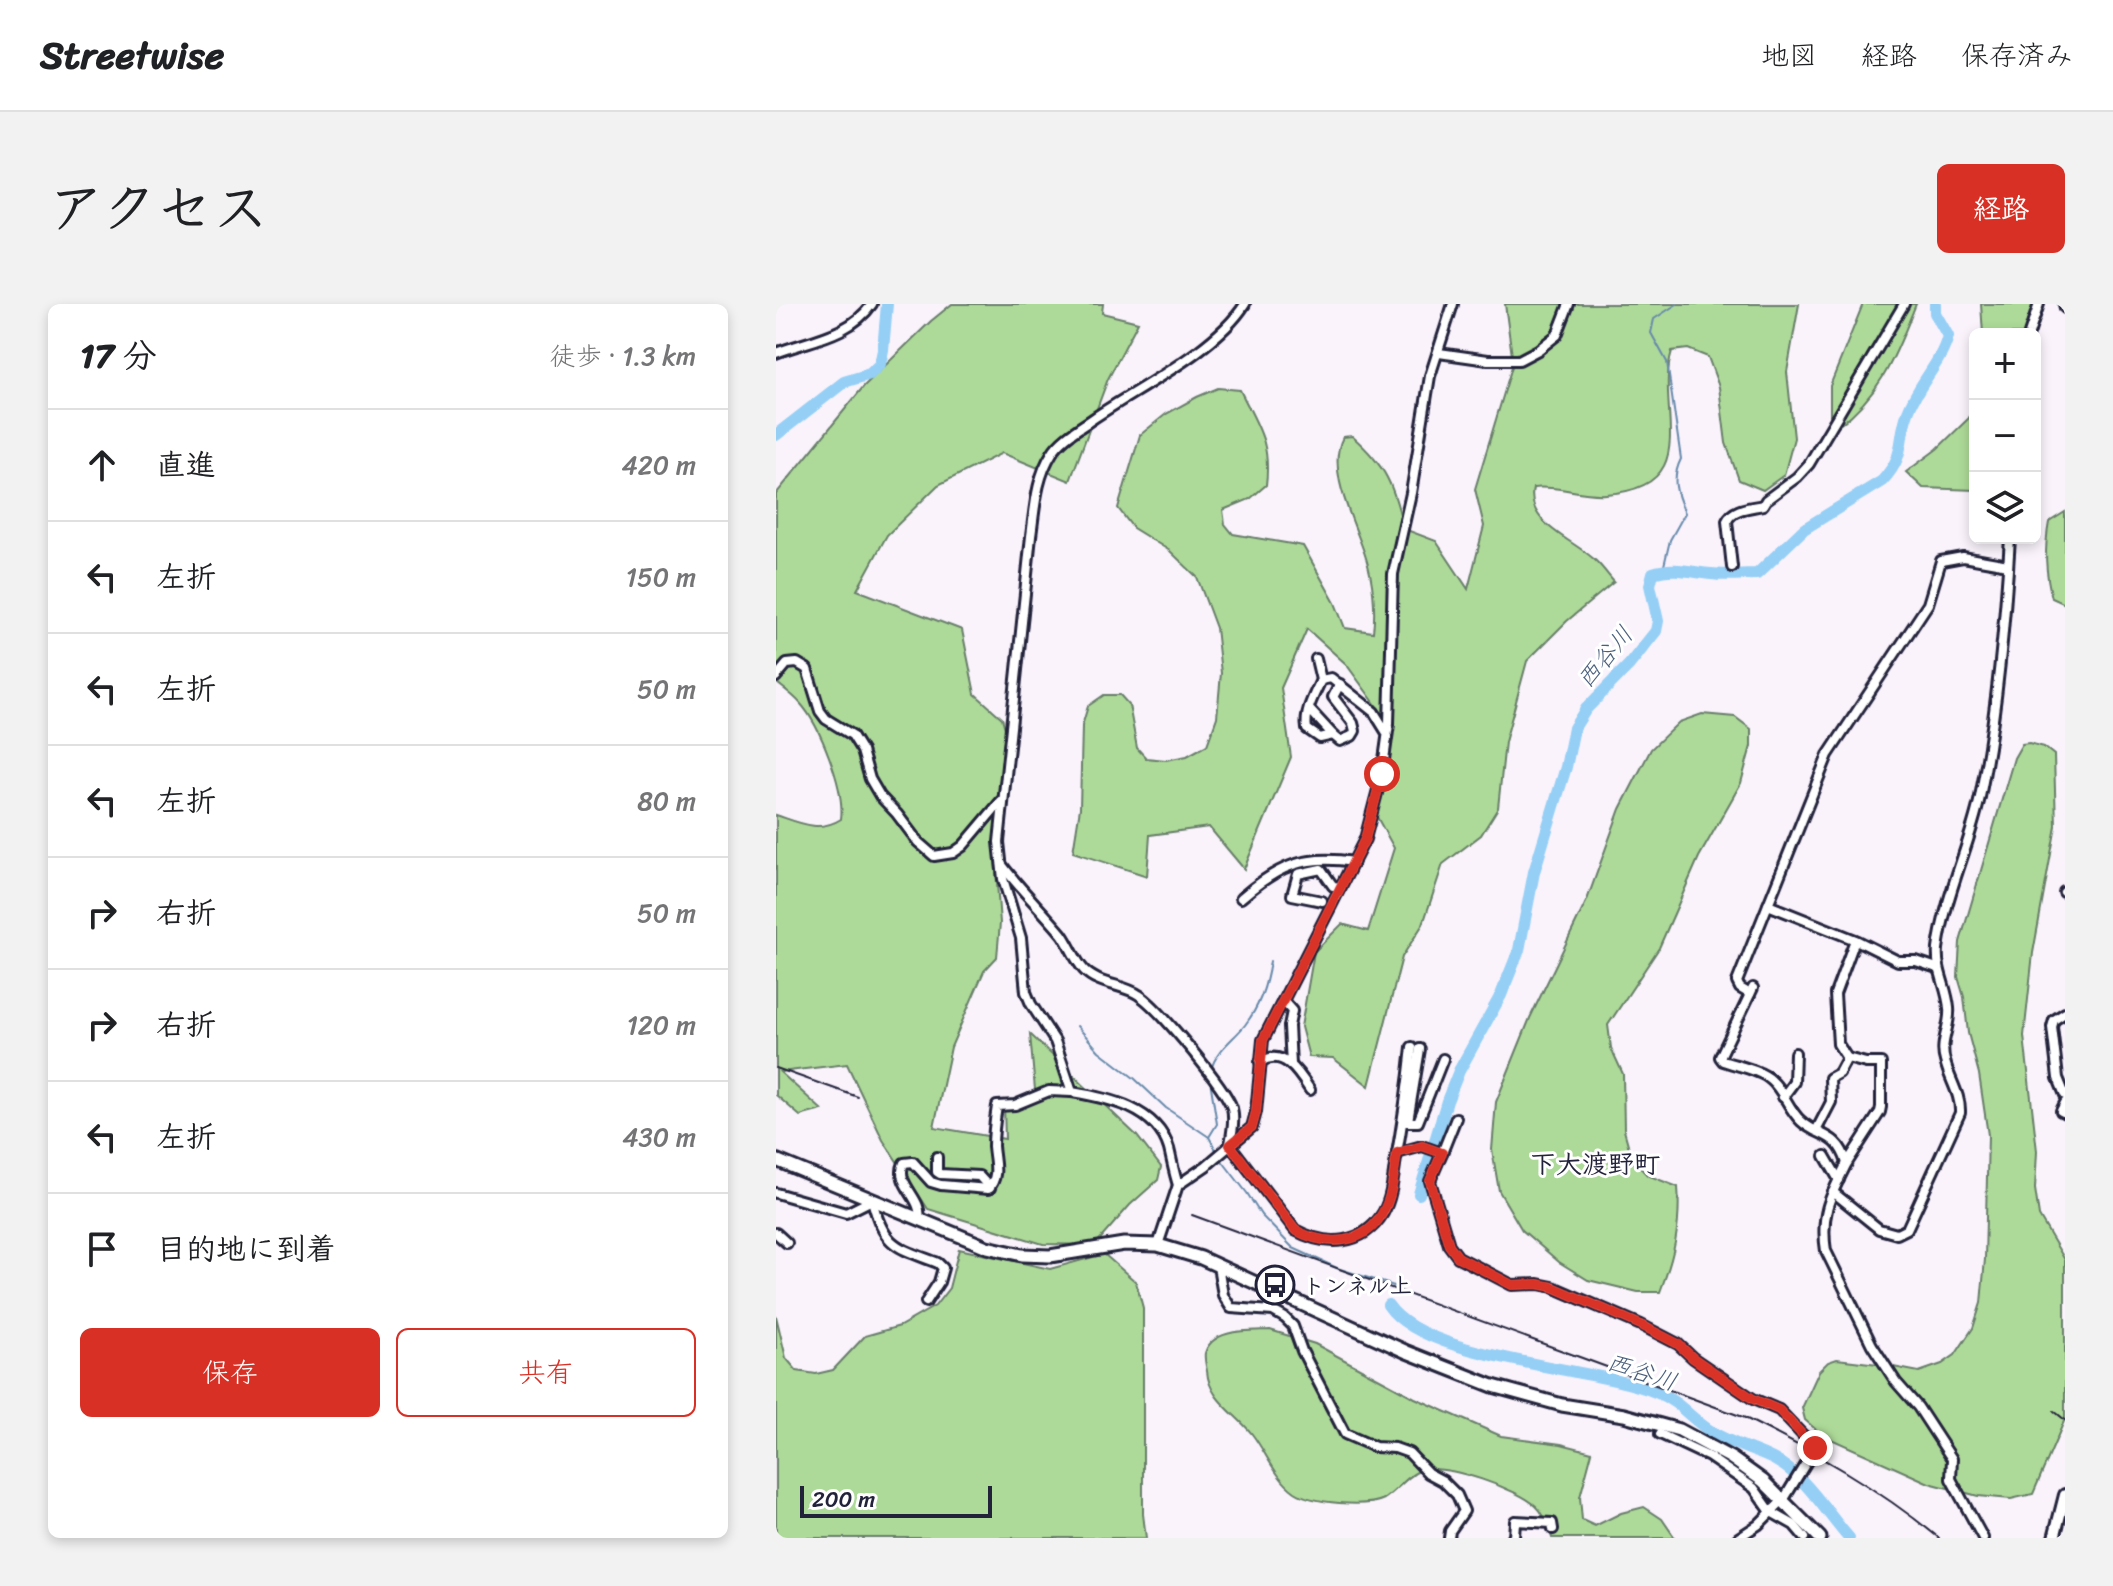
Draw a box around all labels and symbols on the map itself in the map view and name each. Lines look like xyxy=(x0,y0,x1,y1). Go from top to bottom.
water label: 西谷川 xyxy=(1566,616,1644,698)
route start xyxy=(1364,756,1400,792)
district label: 下大渡野町 xyxy=(1530,1141,1660,1187)
bus stop icon: トンネル上 xyxy=(1254,1264,1296,1306)
place label: トンネル上 xyxy=(1303,1266,1412,1305)
water label: 西谷川 xyxy=(1601,1341,1683,1403)
route end xyxy=(1797,1430,1833,1466)
scale bar xyxy=(800,1482,992,1518)

